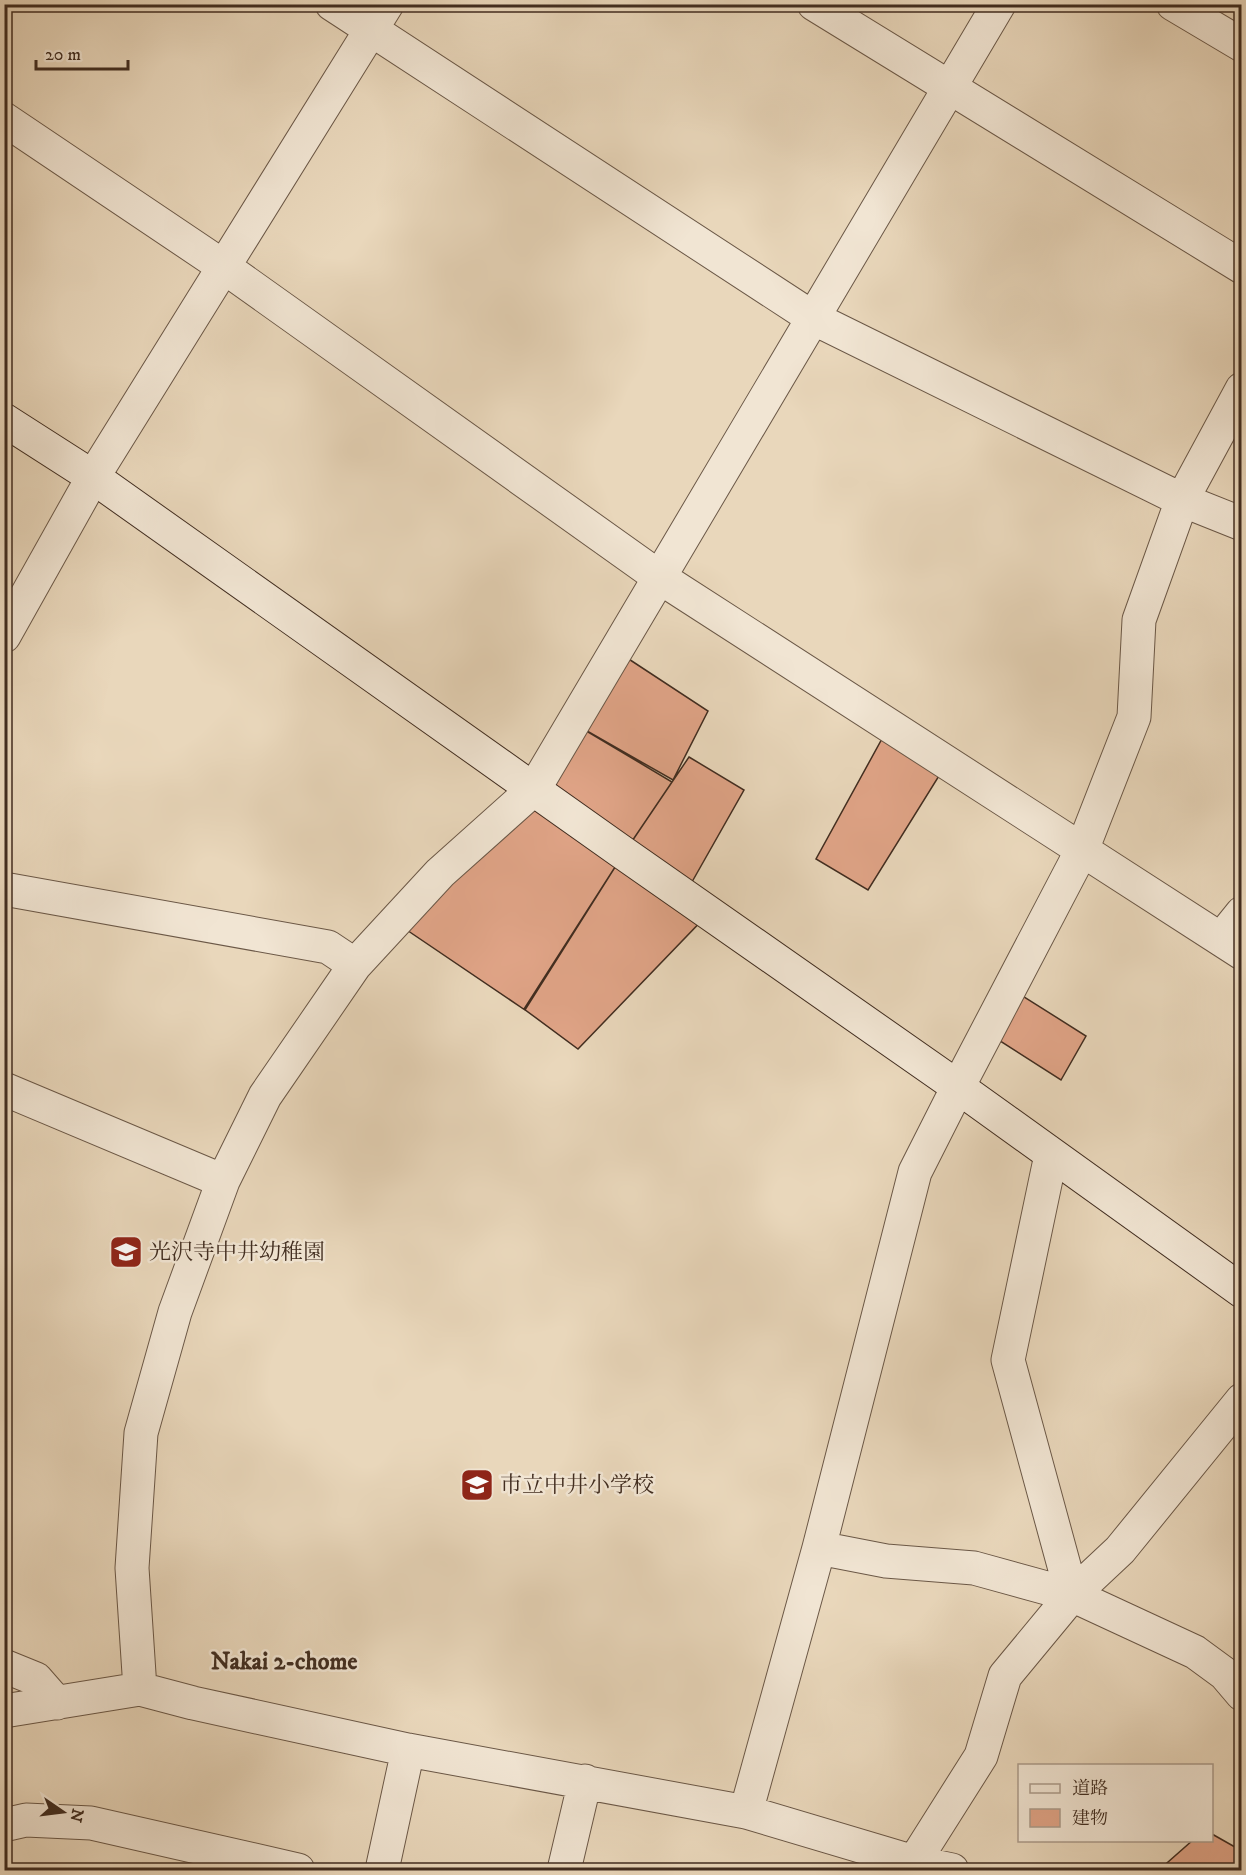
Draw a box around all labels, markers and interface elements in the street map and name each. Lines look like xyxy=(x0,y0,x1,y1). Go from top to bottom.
scale bar xyxy=(36,33,128,71)
text: 20 m xyxy=(45,44,81,66)
school or university icon: 光沢寺中井幼稚園 xyxy=(108,1234,144,1270)
place label: 光沢寺中井幼稚園 xyxy=(149,1239,325,1266)
school or university icon: 市立中井小学校 xyxy=(459,1467,495,1503)
place label: 市立中井小学校 xyxy=(500,1472,654,1499)
district label: Nakai 2-chome xyxy=(211,1647,357,1677)
legend xyxy=(1018,1764,1213,1842)
text: 道路 xyxy=(1072,1778,1108,1800)
north arrow xyxy=(33,1782,93,1842)
text: N xyxy=(65,1807,88,1824)
text: 建物 xyxy=(1072,1808,1108,1830)

